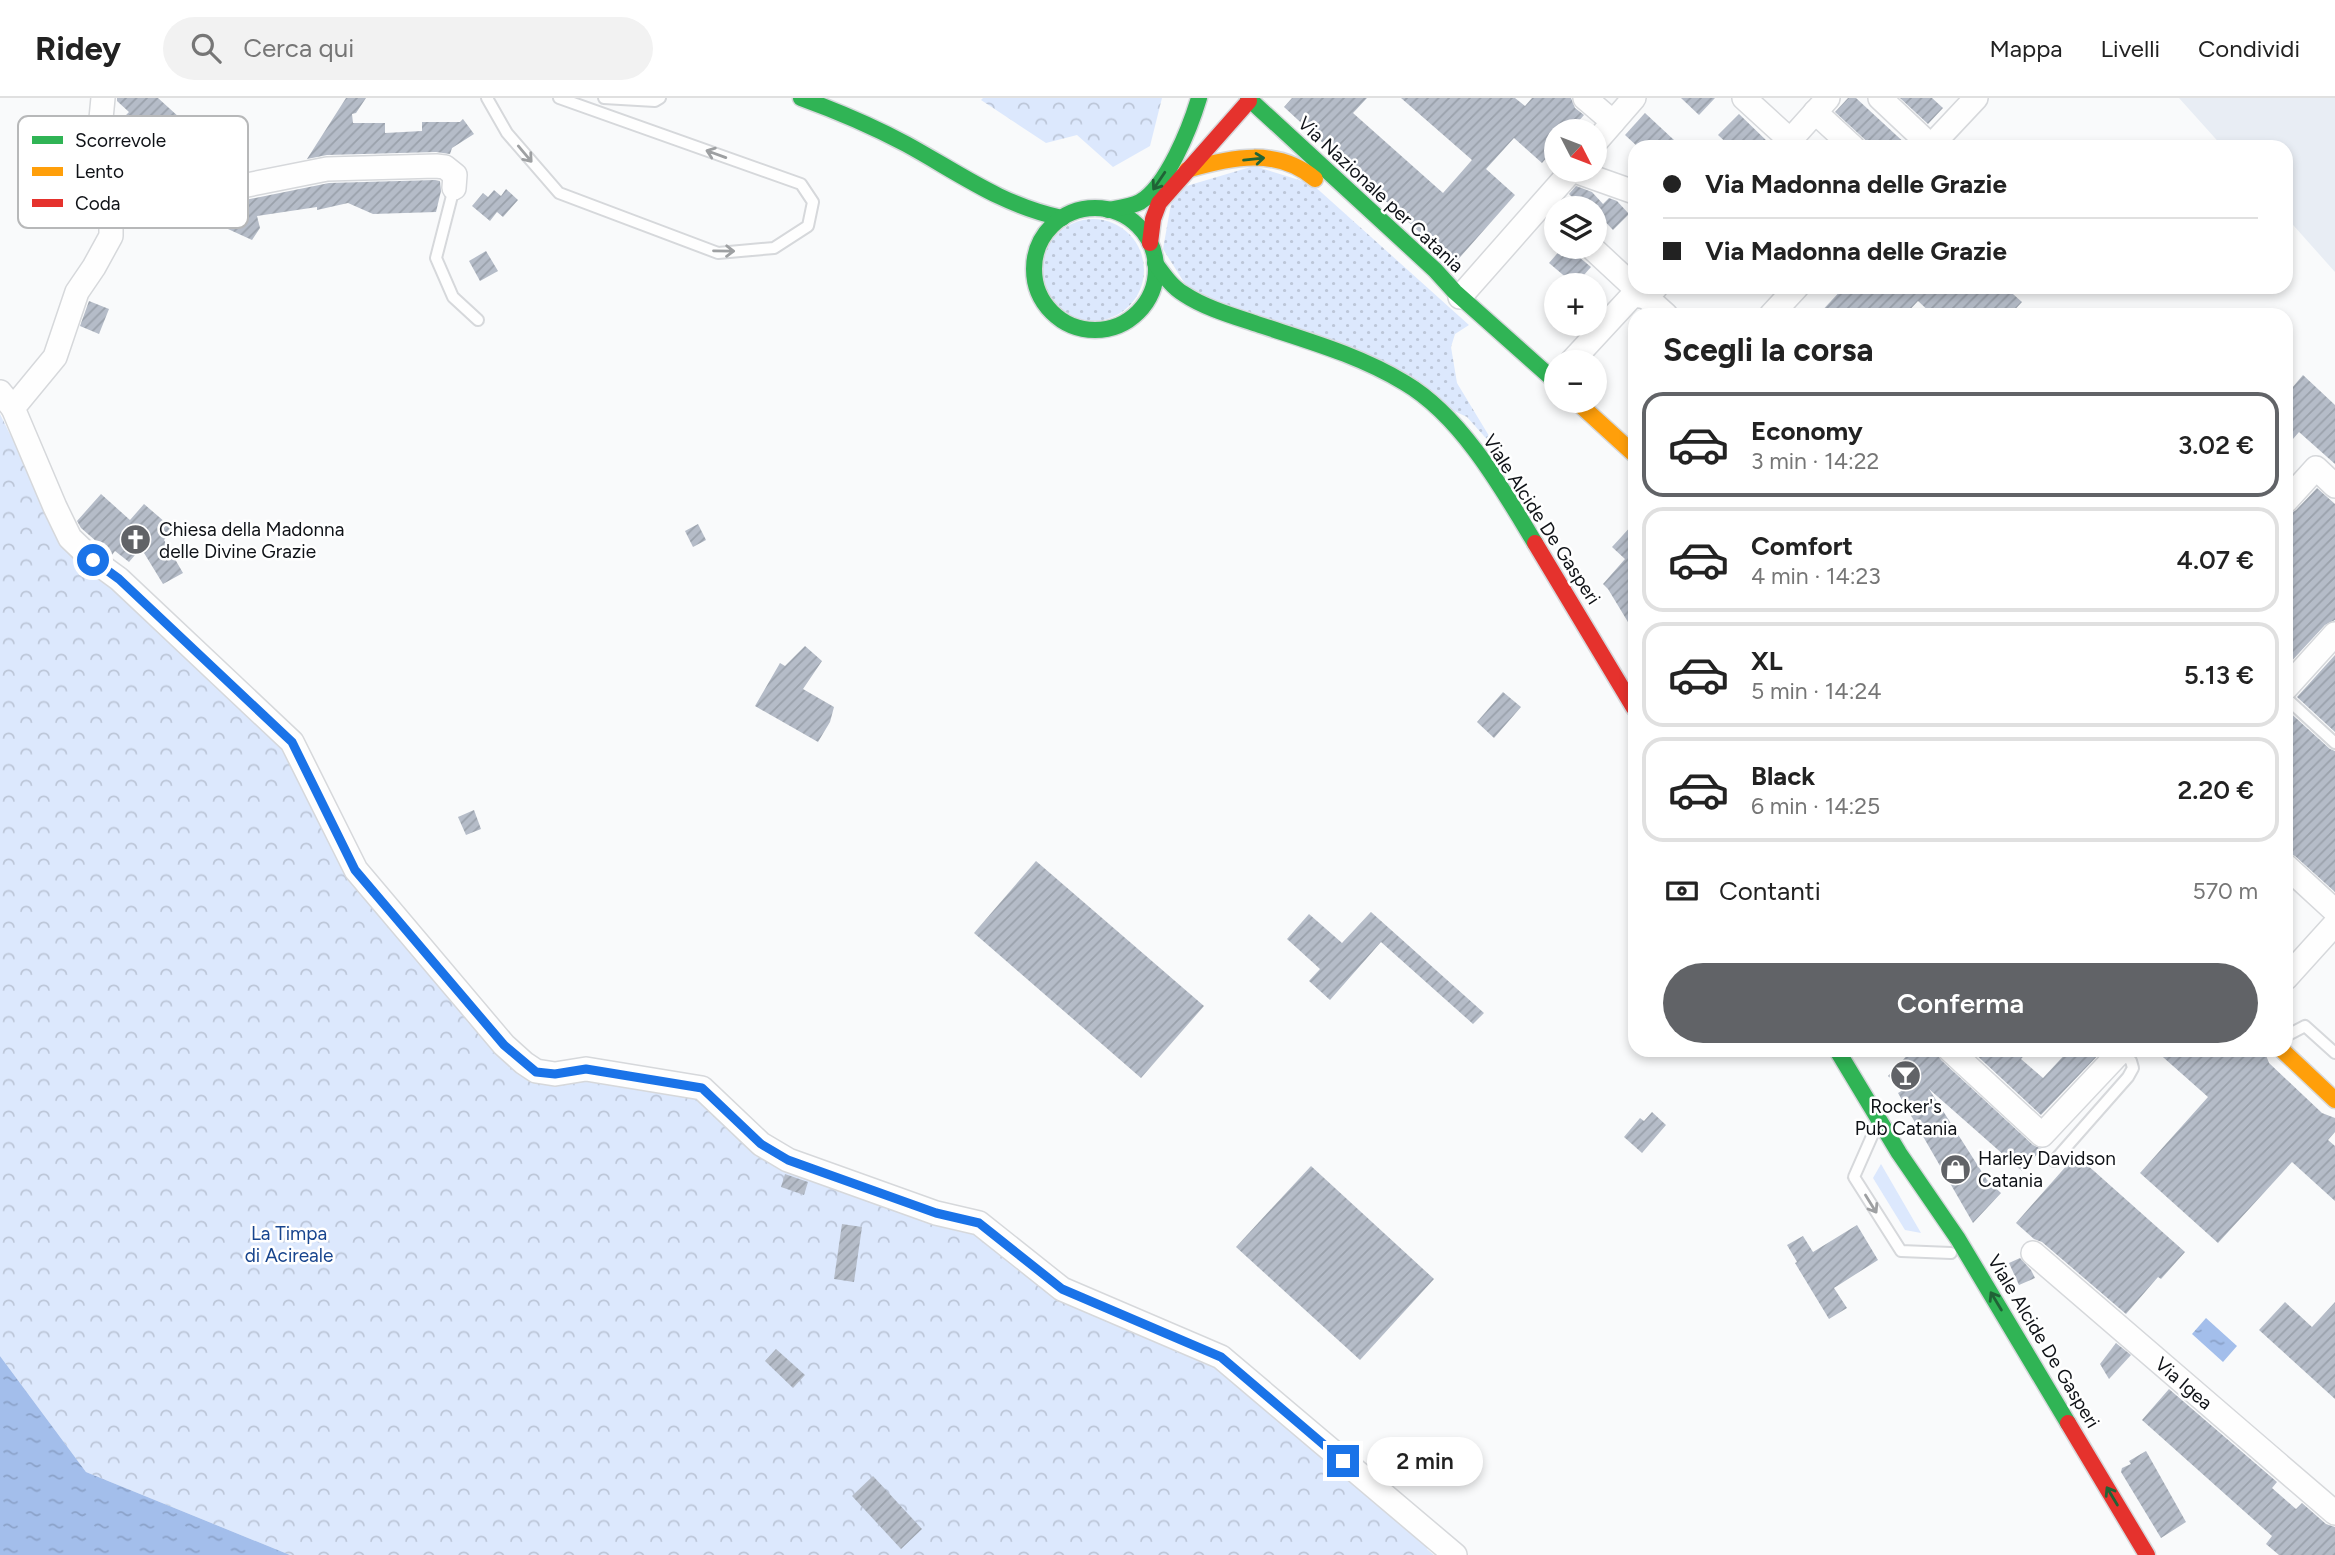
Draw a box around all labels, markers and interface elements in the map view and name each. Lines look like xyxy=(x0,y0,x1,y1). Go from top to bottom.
search box xyxy=(163,17,653,80)
text: Ridey xyxy=(35,29,121,68)
icon: search xyxy=(187,29,225,67)
text: Cerca qui xyxy=(243,32,354,64)
text: Mappa xyxy=(1989,34,2063,63)
text: Livelli xyxy=(2101,34,2160,63)
text: Condividi xyxy=(2198,34,2300,63)
street label: Via Nazionale per Catania xyxy=(1293,112,1468,277)
legend xyxy=(18,116,248,228)
north arrow xyxy=(1544,119,1606,182)
map controls xyxy=(1544,119,1607,413)
text: Scorrevole xyxy=(75,129,166,152)
one-way arrow xyxy=(517,145,533,163)
one-way arrow xyxy=(706,147,728,159)
one-way arrow xyxy=(1243,153,1265,166)
text: Lento xyxy=(75,160,124,183)
text: Via Madonna delle Grazie xyxy=(1705,168,2007,200)
one-way arrow xyxy=(1152,170,1166,190)
text: Coda xyxy=(75,192,121,215)
button: layers xyxy=(1544,196,1607,259)
text: Via Madonna delle Grazie xyxy=(1705,235,2007,267)
one-way arrow xyxy=(712,244,735,258)
button: + xyxy=(1544,273,1607,336)
text: Scegli la corsa xyxy=(1663,331,1873,369)
button: − xyxy=(1544,350,1607,413)
icon: car xyxy=(1667,413,1730,476)
text: Economy xyxy=(1751,415,1863,447)
text: 3.02 € xyxy=(2178,429,2254,461)
street label: Viale Alcide De Gasperi xyxy=(1478,430,1605,609)
text: 3 min · 14:22 xyxy=(1751,447,1879,475)
place label: Chiesa della Madonna delle Divine Grazie xyxy=(159,518,344,563)
church icon: Chiesa della Madonna delle Divine Grazie xyxy=(119,523,153,557)
icon: car xyxy=(1667,528,1730,591)
text: Comfort xyxy=(1751,530,1853,562)
route start xyxy=(77,544,109,576)
text: 4.07 € xyxy=(2177,544,2254,576)
text: 4 min · 14:23 xyxy=(1751,562,1881,590)
icon: car xyxy=(1667,643,1730,706)
text: XL xyxy=(1751,645,1783,677)
text: 5.13 € xyxy=(2184,659,2254,691)
text: 5 min · 14:24 xyxy=(1751,677,1882,705)
icon: car xyxy=(1667,758,1730,821)
text: Black xyxy=(1751,760,1815,792)
text: 2.20 € xyxy=(2178,774,2254,806)
text: 6 min · 14:25 xyxy=(1751,792,1880,820)
icon: cash xyxy=(1663,872,1701,910)
text: Contanti xyxy=(1719,875,1821,907)
text: 570 m xyxy=(2192,877,2258,905)
button: Conferma xyxy=(1663,963,2258,1043)
bar icon: Rocker's Pub Catania xyxy=(1889,1058,1923,1092)
place label: Rocker's Pub Catania xyxy=(1855,1095,1957,1140)
place label: Harley Davidson Catania xyxy=(1978,1147,2116,1192)
shop icon: Harley Davidson Catania xyxy=(1938,1152,1972,1186)
one-way arrow xyxy=(1864,1193,1878,1213)
park label: La Timpa di Acireale xyxy=(245,1222,333,1267)
street label: Viale Alcide De Gasperi xyxy=(1983,1250,2104,1432)
one-way arrow xyxy=(1988,1292,2002,1312)
street label: Via Igea xyxy=(2150,1352,2217,1414)
callout: 2 min xyxy=(1368,1436,1483,1486)
route end xyxy=(1327,1445,1359,1477)
text: 2 min xyxy=(1396,1447,1454,1475)
one-way arrow xyxy=(2105,1487,2119,1507)

